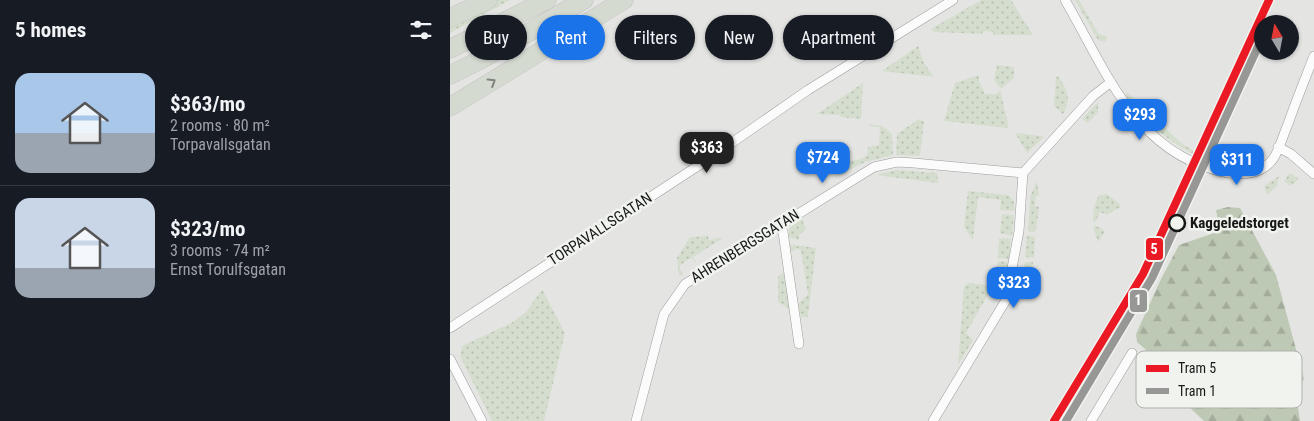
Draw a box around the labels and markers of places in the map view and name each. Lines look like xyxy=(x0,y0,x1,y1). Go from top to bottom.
pin: $293 xyxy=(1110,98,1170,141)
pin: $363 xyxy=(677,132,737,174)
pin: $724 xyxy=(793,142,853,184)
pin: $311 xyxy=(1207,144,1267,186)
marker: Kaggeledstorget xyxy=(1168,214,1186,232)
place label: Kaggeledstorget xyxy=(1190,214,1289,232)
pin: $323 xyxy=(984,266,1044,309)

